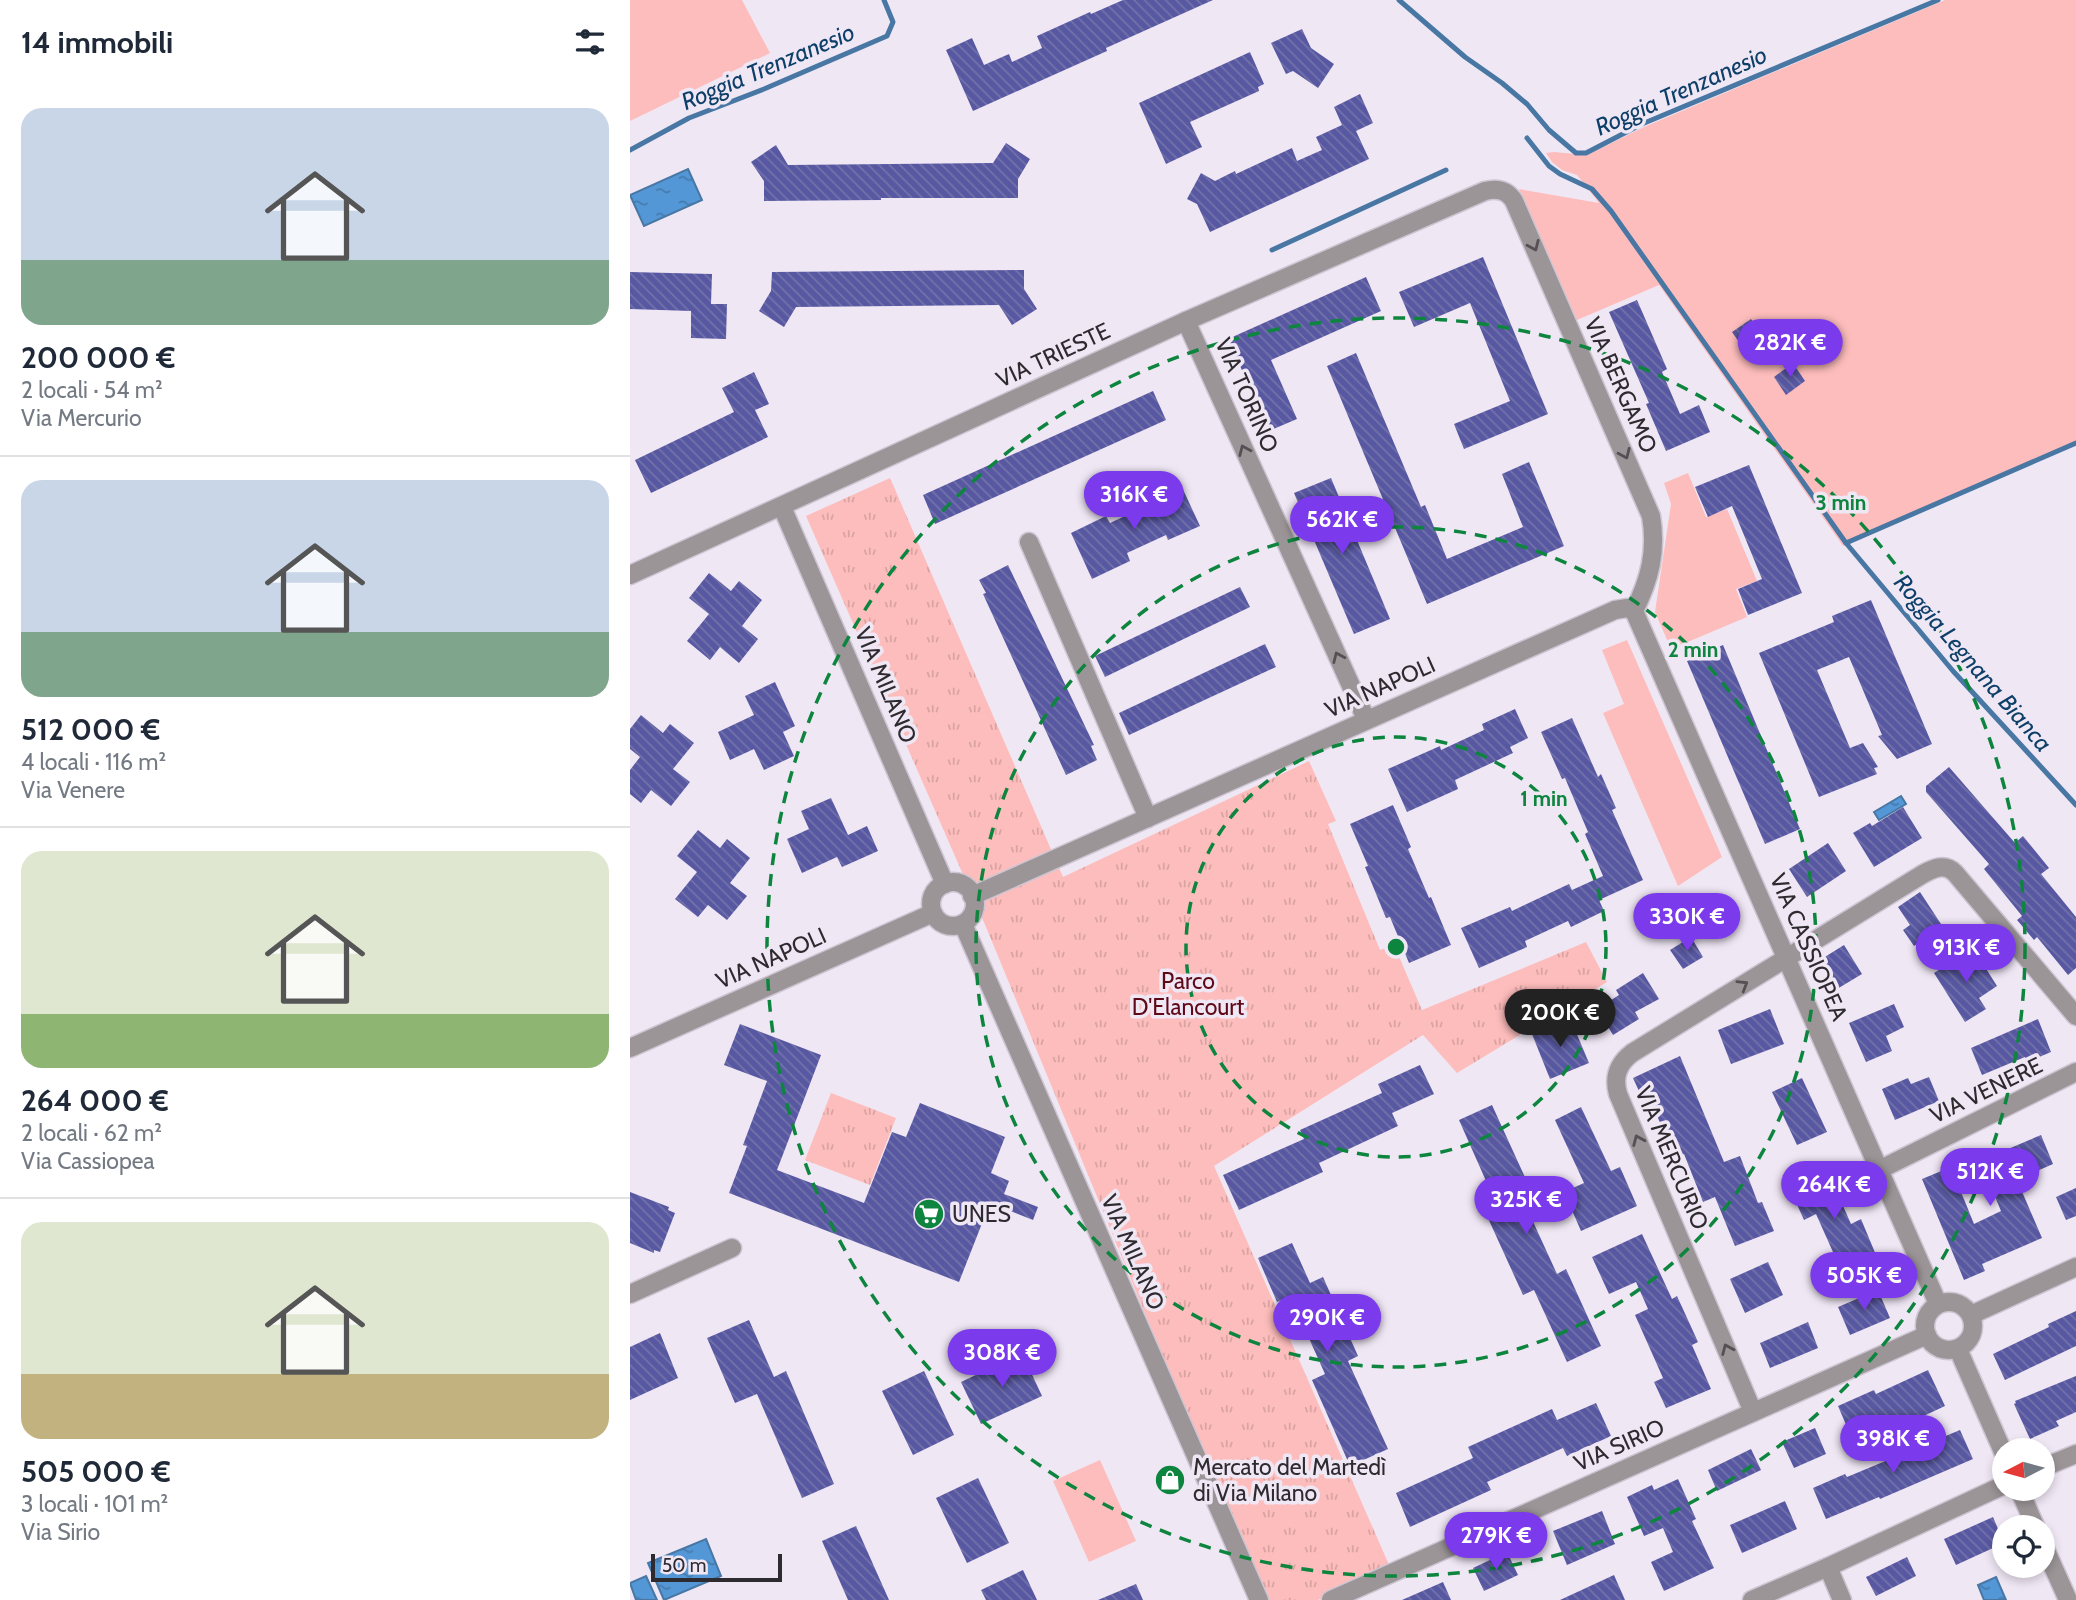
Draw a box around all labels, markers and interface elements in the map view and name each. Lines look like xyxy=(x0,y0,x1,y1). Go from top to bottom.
water label: Roggia Trenzanesio xyxy=(677,17,859,116)
icon: filters xyxy=(571,23,609,61)
text: 14 immobili xyxy=(21,24,173,61)
water label: Roggia Trenzanesio xyxy=(1590,40,1771,141)
icon: home xyxy=(252,153,378,279)
one-way arrow xyxy=(1526,239,1540,251)
street label: VIA BERGAMO xyxy=(1579,313,1663,457)
street label: VIA TRIESTE xyxy=(992,316,1114,394)
pin: 282K € xyxy=(1733,320,1847,379)
text: 282K € xyxy=(1754,328,1826,356)
street label: VIA TORINO xyxy=(1209,333,1285,457)
text: 200 000 € xyxy=(21,339,176,376)
text: 2 locali · 54 m² xyxy=(21,376,163,404)
text: Via Mercurio xyxy=(21,404,142,432)
one-way arrow xyxy=(1238,444,1252,457)
one-way arrow xyxy=(1617,447,1631,460)
pin: 316K € xyxy=(1077,472,1191,531)
text: 316K € xyxy=(1100,480,1168,508)
text: 3 min xyxy=(1816,490,1866,515)
pin: 562K € xyxy=(1285,496,1399,556)
text: 562K € xyxy=(1306,505,1378,533)
icon: home xyxy=(252,525,378,651)
water label: Roggia Legnana Bianca xyxy=(1888,568,2058,757)
street label: VIA MILANO xyxy=(849,623,923,747)
text: 2 min xyxy=(1668,637,1718,662)
street label: VIA NAPOLI xyxy=(1320,650,1440,724)
one-way arrow xyxy=(1332,652,1346,664)
text: 512 000 € xyxy=(21,711,160,748)
text: 4 locali · 116 m² xyxy=(21,748,166,776)
text: Via Venere xyxy=(21,776,125,804)
text: 1 min xyxy=(1520,786,1568,811)
street label: VIA CASSIOPEA xyxy=(1764,869,1854,1025)
pin: 330K € xyxy=(1630,894,1744,953)
icon: home xyxy=(252,896,378,1022)
text: 330K € xyxy=(1649,902,1725,930)
street label: VIA NAPOLI xyxy=(711,921,831,995)
pin: 913K € xyxy=(1909,925,2023,984)
text: 913K € xyxy=(1932,933,2000,961)
centre of rings xyxy=(1384,935,1408,959)
park label: Parco D'Elancourt xyxy=(1132,967,1245,1021)
one-way arrow xyxy=(1736,980,1749,993)
pin: 200K € xyxy=(1503,990,1617,1049)
text: 200K € xyxy=(1521,998,1599,1026)
street label: VIA VENERE xyxy=(1925,1051,2047,1129)
text: 264 000 € xyxy=(21,1082,169,1119)
street label: VIA MERCURIO xyxy=(1629,1082,1715,1234)
text: 2 locali · 62 m² xyxy=(21,1119,162,1147)
one-way arrow xyxy=(1632,1135,1646,1147)
text: Via Cassiopea xyxy=(21,1147,155,1175)
pin: 512K € xyxy=(1933,1148,2047,1208)
text: 512K € xyxy=(1956,1157,2024,1185)
pin: 264K € xyxy=(1777,1162,1891,1221)
text: 264K € xyxy=(1797,1170,1871,1198)
pin: 325K € xyxy=(1469,1176,1583,1236)
text: 325K € xyxy=(1490,1185,1562,1213)
street label: VIA MILANO xyxy=(1095,1190,1171,1314)
supermarket icon: UNES xyxy=(912,1197,946,1231)
place label: UNES xyxy=(952,1200,1011,1228)
pin: 505K € xyxy=(1807,1252,1921,1312)
text: 505K € xyxy=(1826,1261,1902,1289)
icon: home xyxy=(252,1267,378,1393)
pin: 290K € xyxy=(1270,1294,1384,1354)
text: 290K € xyxy=(1289,1303,1365,1331)
pin: 308K € xyxy=(945,1330,1059,1389)
text: 308K € xyxy=(964,1338,1040,1366)
one-way arrow xyxy=(1721,1344,1735,1356)
street label: VIA SIRIO xyxy=(1569,1413,1669,1477)
pin: 398K € xyxy=(1836,1416,1950,1475)
text: 398K € xyxy=(1856,1424,1930,1452)
north arrow xyxy=(1992,1438,2054,1502)
map controls xyxy=(1992,1438,2055,1578)
text: 505 000 € xyxy=(21,1453,171,1490)
place label: Mercato del Martedì di Via Milano xyxy=(1193,1453,1386,1507)
shop icon: Mercato del Martedì di Via Milano xyxy=(1153,1463,1187,1497)
text: 3 locali · 101 m² xyxy=(21,1490,168,1518)
pin: 279K € xyxy=(1439,1512,1553,1572)
button: locate xyxy=(1992,1515,2055,1578)
text: Via Sirio xyxy=(21,1518,100,1546)
text: 279K € xyxy=(1460,1521,1532,1549)
scale bar xyxy=(651,1551,782,1583)
text: 50 m xyxy=(662,1554,706,1577)

